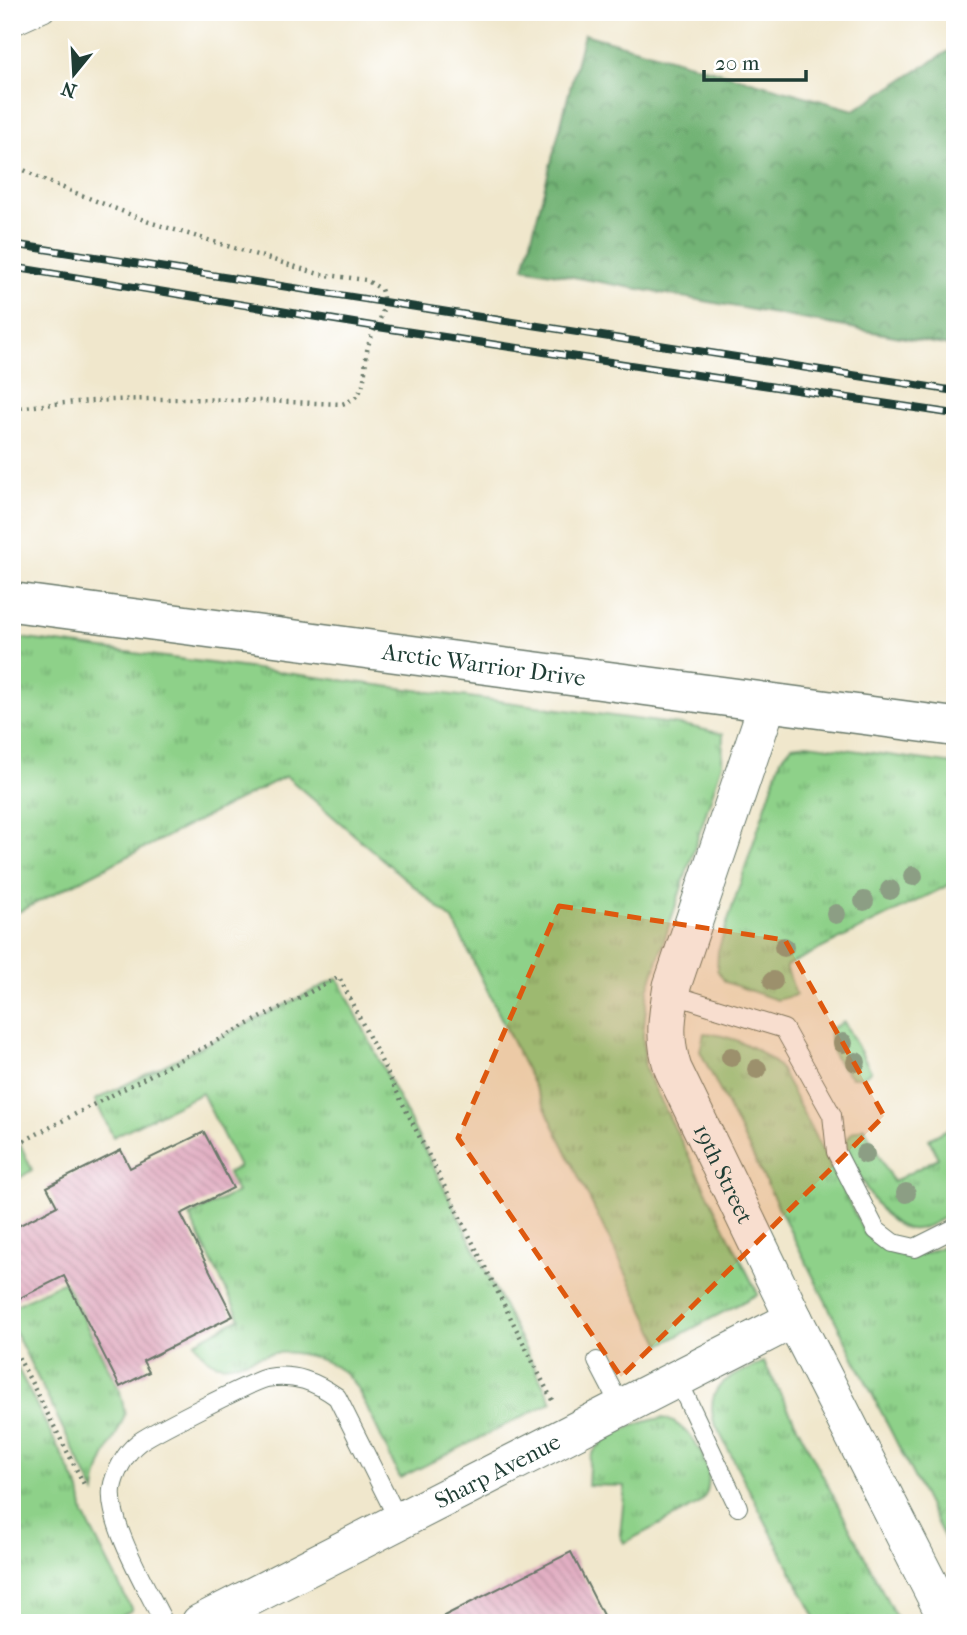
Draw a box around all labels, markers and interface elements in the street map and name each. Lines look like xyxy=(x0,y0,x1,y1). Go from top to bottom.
north arrow xyxy=(38,38,108,108)
scale bar xyxy=(704,38,806,82)
text: 20 m xyxy=(715,51,760,75)
text: N xyxy=(58,76,79,102)
street label: Arctic Warrior Drive xyxy=(379,638,587,692)
street label: 19th Street xyxy=(688,1120,759,1228)
street label: Sharp Avenue xyxy=(430,1428,565,1515)

